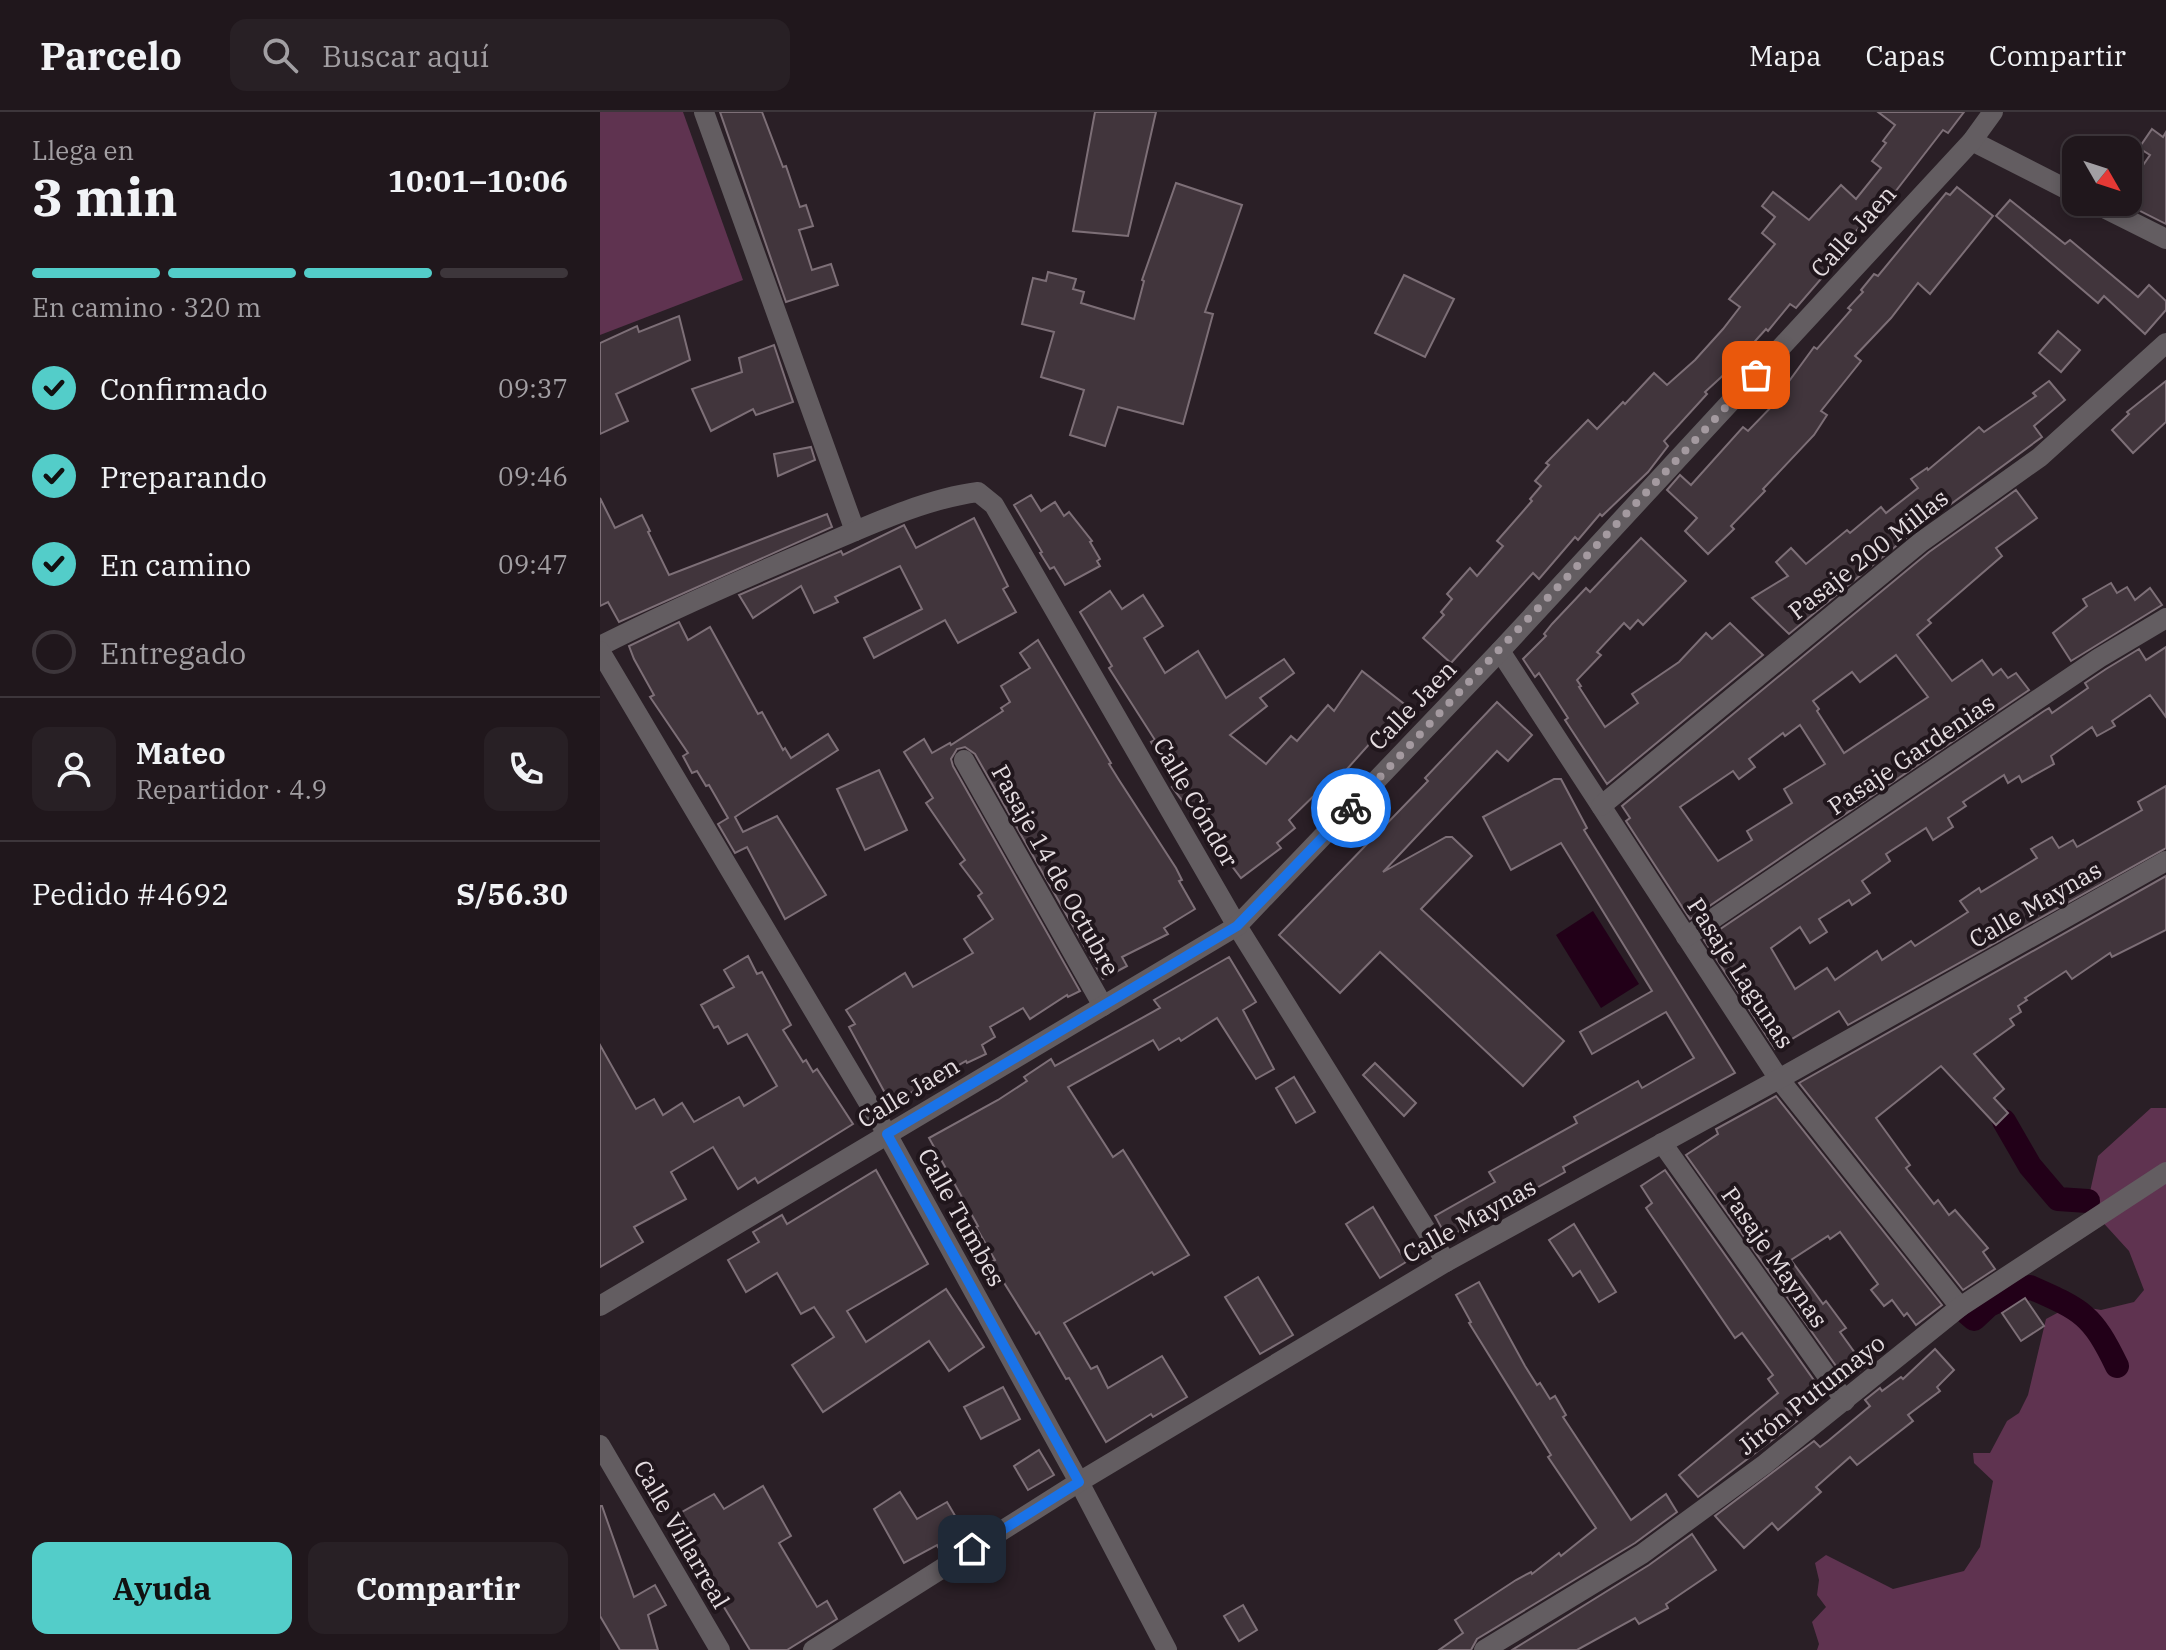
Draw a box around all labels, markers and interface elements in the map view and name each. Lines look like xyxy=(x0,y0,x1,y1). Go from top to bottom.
search box xyxy=(230,19,790,91)
text: Parcelo xyxy=(40,31,182,80)
icon: search xyxy=(258,33,302,77)
text: Buscar aquí xyxy=(322,36,489,75)
text: Mapa xyxy=(1749,37,1822,74)
text: Capas xyxy=(1866,37,1945,74)
text: Compartir xyxy=(1989,37,2126,74)
text: Llega en xyxy=(32,133,134,167)
north arrow xyxy=(2062,136,2142,216)
map controls xyxy=(2062,136,2142,216)
text: 10:01–10:06 xyxy=(388,161,568,200)
text: 3 min xyxy=(32,163,178,230)
street label: Calle Jaen xyxy=(1803,178,1903,284)
text: En camino · 320 m xyxy=(32,290,261,324)
pin xyxy=(1722,341,1790,409)
icon: bag xyxy=(1734,353,1778,397)
icon: check xyxy=(32,366,76,410)
text: Confirmado xyxy=(100,369,268,408)
text: 09:37 xyxy=(498,371,568,405)
icon: check xyxy=(32,454,76,498)
text: Preparando xyxy=(100,457,267,496)
text: 09:46 xyxy=(498,459,568,493)
street label: Pasaje 200 Millas xyxy=(1781,481,1955,627)
icon: check xyxy=(32,542,76,586)
text: En camino xyxy=(100,545,251,584)
text: 09:47 xyxy=(498,547,568,581)
text: Entregado xyxy=(100,633,246,672)
street label: Calle Jaen xyxy=(1361,653,1463,757)
street label: Pasaje Gardenias xyxy=(1821,686,2001,822)
button: person xyxy=(32,727,116,811)
button: phone xyxy=(484,727,568,811)
street label: Calle Cóndor xyxy=(1146,732,1246,873)
text: Mateo xyxy=(136,733,226,772)
street label: Pasaje 14 de Octubre xyxy=(985,759,1127,981)
courier xyxy=(1311,768,1391,848)
text: Repartidor · 4.9 xyxy=(136,772,327,806)
icon: bike xyxy=(1329,786,1373,830)
street label: Calle Maynas xyxy=(1963,853,2107,955)
text: Pedido #4692 xyxy=(32,874,229,913)
text: S/56.30 xyxy=(456,874,568,913)
street label: Pasaje Lagunas xyxy=(1680,891,1802,1055)
street label: Calle Jaen xyxy=(851,1049,965,1135)
street label: Calle Tumbes xyxy=(911,1142,1013,1292)
street label: Calle Maynas xyxy=(1397,1170,1541,1270)
street label: Pasaje Maynas xyxy=(1715,1180,1835,1334)
street label: Jirón Putumayo xyxy=(1731,1326,1891,1462)
street label: Calle Villarreal xyxy=(627,1454,737,1614)
pin xyxy=(938,1515,1006,1583)
icon: home xyxy=(950,1527,994,1571)
button: Ayuda xyxy=(32,1542,292,1634)
button: Compartir xyxy=(308,1542,568,1634)

